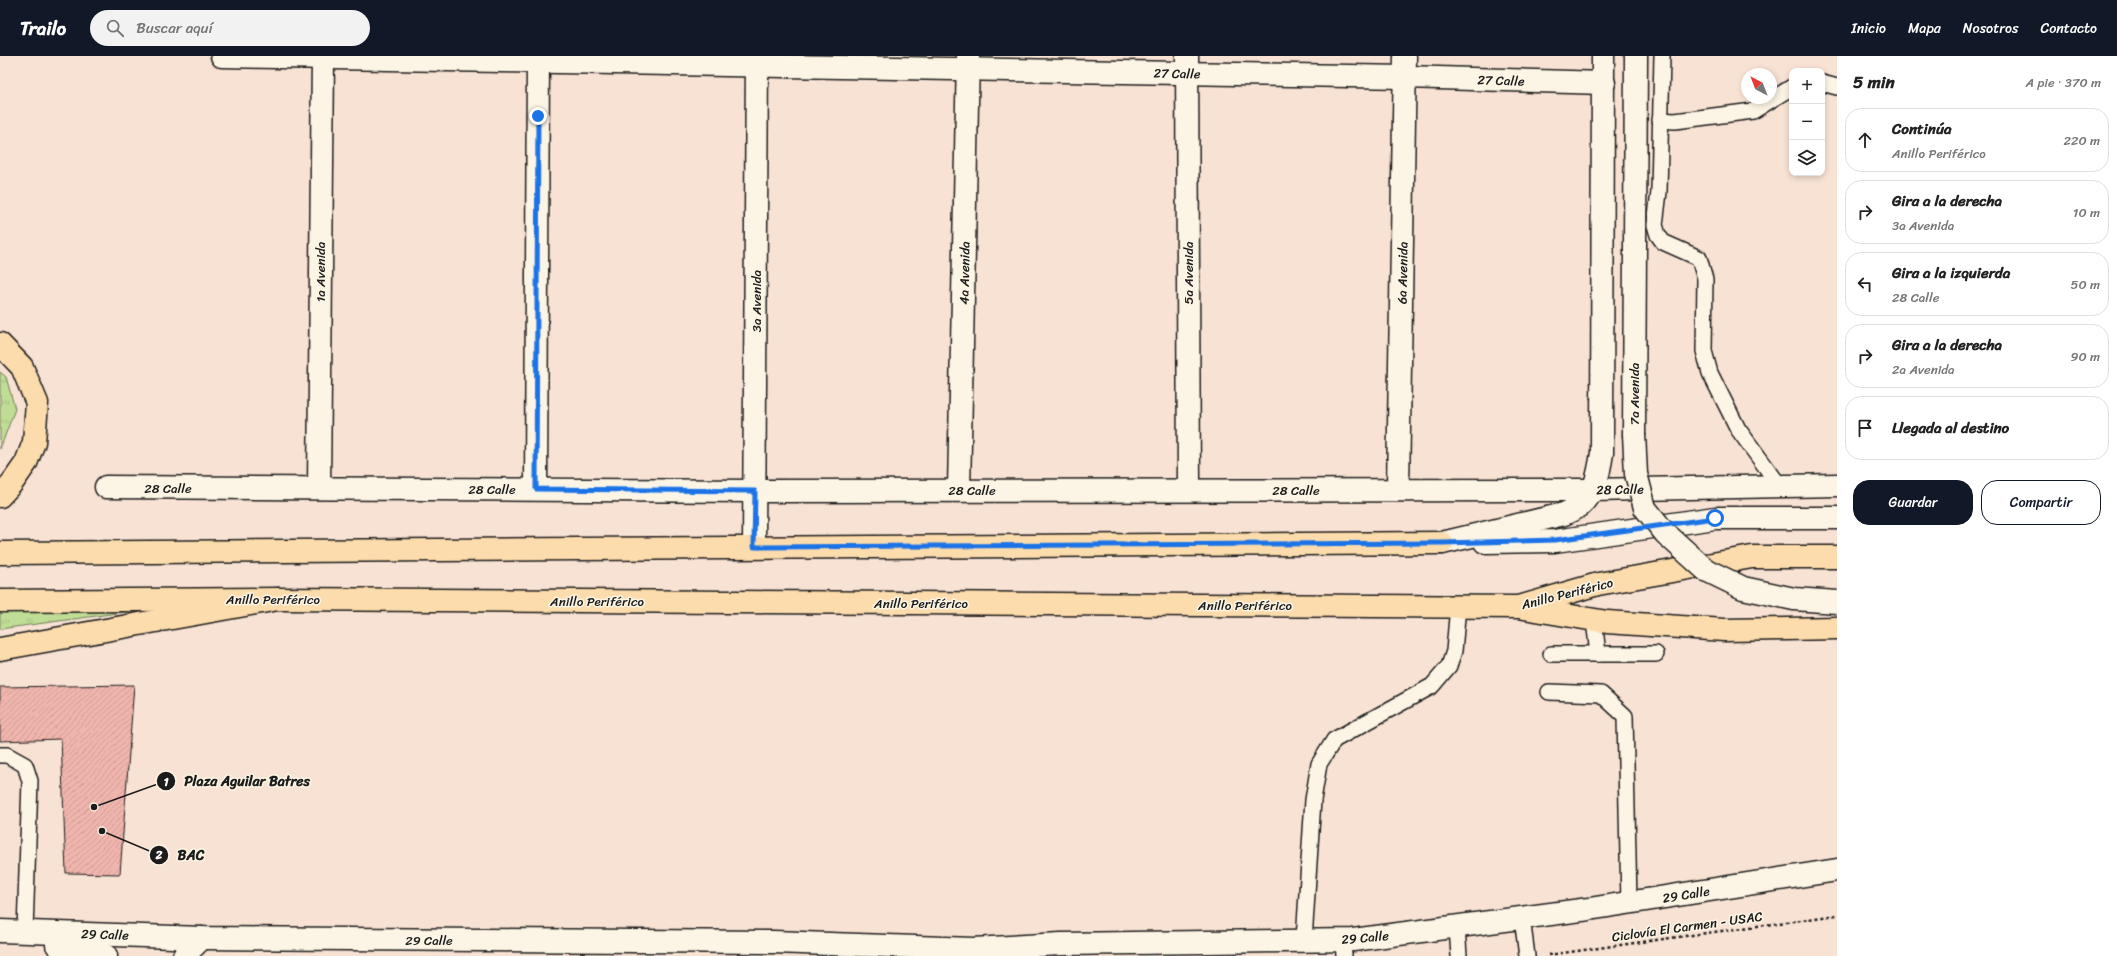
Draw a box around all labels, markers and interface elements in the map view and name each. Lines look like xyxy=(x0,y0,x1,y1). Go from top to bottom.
search box xyxy=(90,10,370,46)
text: Trailo xyxy=(20,12,66,45)
text: Buscar aquí xyxy=(136,15,213,41)
text: Inicio xyxy=(1851,16,1886,41)
text: Mapa xyxy=(1908,16,1941,41)
text: Nosotros xyxy=(1963,16,2018,41)
text: Contacto xyxy=(2040,16,2097,41)
icon: search xyxy=(104,17,126,39)
street label: 27 Calle xyxy=(1153,62,1201,85)
text: 5 min xyxy=(1853,67,1895,97)
street label: 27 Calle xyxy=(1477,68,1525,93)
north arrow xyxy=(1741,68,1777,104)
map controls xyxy=(1789,68,1825,176)
button: + xyxy=(1789,68,1825,104)
text: A pie · 370 m xyxy=(2026,71,2101,94)
button: − xyxy=(1789,104,1825,140)
route end xyxy=(529,107,547,125)
text: Continúa xyxy=(1892,116,1951,142)
icon: ahead xyxy=(1854,129,1876,151)
text: 220 m xyxy=(2063,129,2100,152)
button: layers xyxy=(1789,140,1825,176)
text: Anillo Periférico xyxy=(1892,142,1986,165)
text: Gira a la derecha xyxy=(1892,188,2002,214)
icon: right xyxy=(1854,201,1876,223)
text: 10 m xyxy=(2073,201,2100,224)
text: 3a Avenida xyxy=(1892,214,1954,237)
street label: 1a Avenida xyxy=(309,241,332,302)
street label: 4a Avenida xyxy=(952,241,977,305)
street label: 5a Avenida xyxy=(1177,241,1200,305)
street label: 6a Avenida xyxy=(1390,241,1415,304)
text: Gira a la izquierda xyxy=(1892,260,2010,286)
street label: 3a Avenida xyxy=(745,269,768,332)
icon: left xyxy=(1854,273,1876,295)
text: 50 m xyxy=(2070,273,2100,296)
text: 28 Calle xyxy=(1892,286,1939,309)
text: Gira a la derecha xyxy=(1892,332,2002,358)
icon: right xyxy=(1854,345,1876,367)
text: 90 m xyxy=(2070,345,2100,368)
text: 2a Avenida xyxy=(1892,358,1955,381)
street label: 7a Avenida xyxy=(1623,362,1646,425)
text: Llegada al destino xyxy=(1892,415,2009,441)
icon: arrive xyxy=(1854,417,1876,439)
street label: 28 Calle xyxy=(144,477,192,500)
street label: 28 Calle xyxy=(468,478,516,501)
street label: 28 Calle xyxy=(1596,478,1644,501)
street label: 28 Calle xyxy=(948,479,996,502)
street label: 28 Calle xyxy=(1272,479,1320,502)
button: Guardar xyxy=(1853,480,1973,525)
button: Compartir xyxy=(1981,480,2101,525)
route start xyxy=(1706,509,1724,527)
street label: Anillo Periférico xyxy=(1518,571,1616,616)
street label: Anillo Periférico xyxy=(225,588,320,611)
street label: Anillo Periférico xyxy=(549,590,644,613)
street label: Anillo Periférico xyxy=(873,592,968,615)
street label: Anillo Periférico xyxy=(1197,594,1292,617)
callout: Plaza Aguilar Batres xyxy=(156,768,317,794)
text: Plaza Aguilar Batres xyxy=(184,769,310,794)
text: 1 xyxy=(163,771,169,793)
callout: BAC xyxy=(149,842,212,868)
text: BAC xyxy=(178,843,205,868)
text: 2 xyxy=(155,844,163,866)
street label: 29 Calle xyxy=(1661,879,1712,910)
street label: Ciclovía El Carmen - USAC xyxy=(1610,905,1764,948)
street label: 29 Calle xyxy=(81,922,129,947)
street label: 29 Calle xyxy=(1340,924,1390,951)
street label: 29 Calle xyxy=(405,929,453,952)

